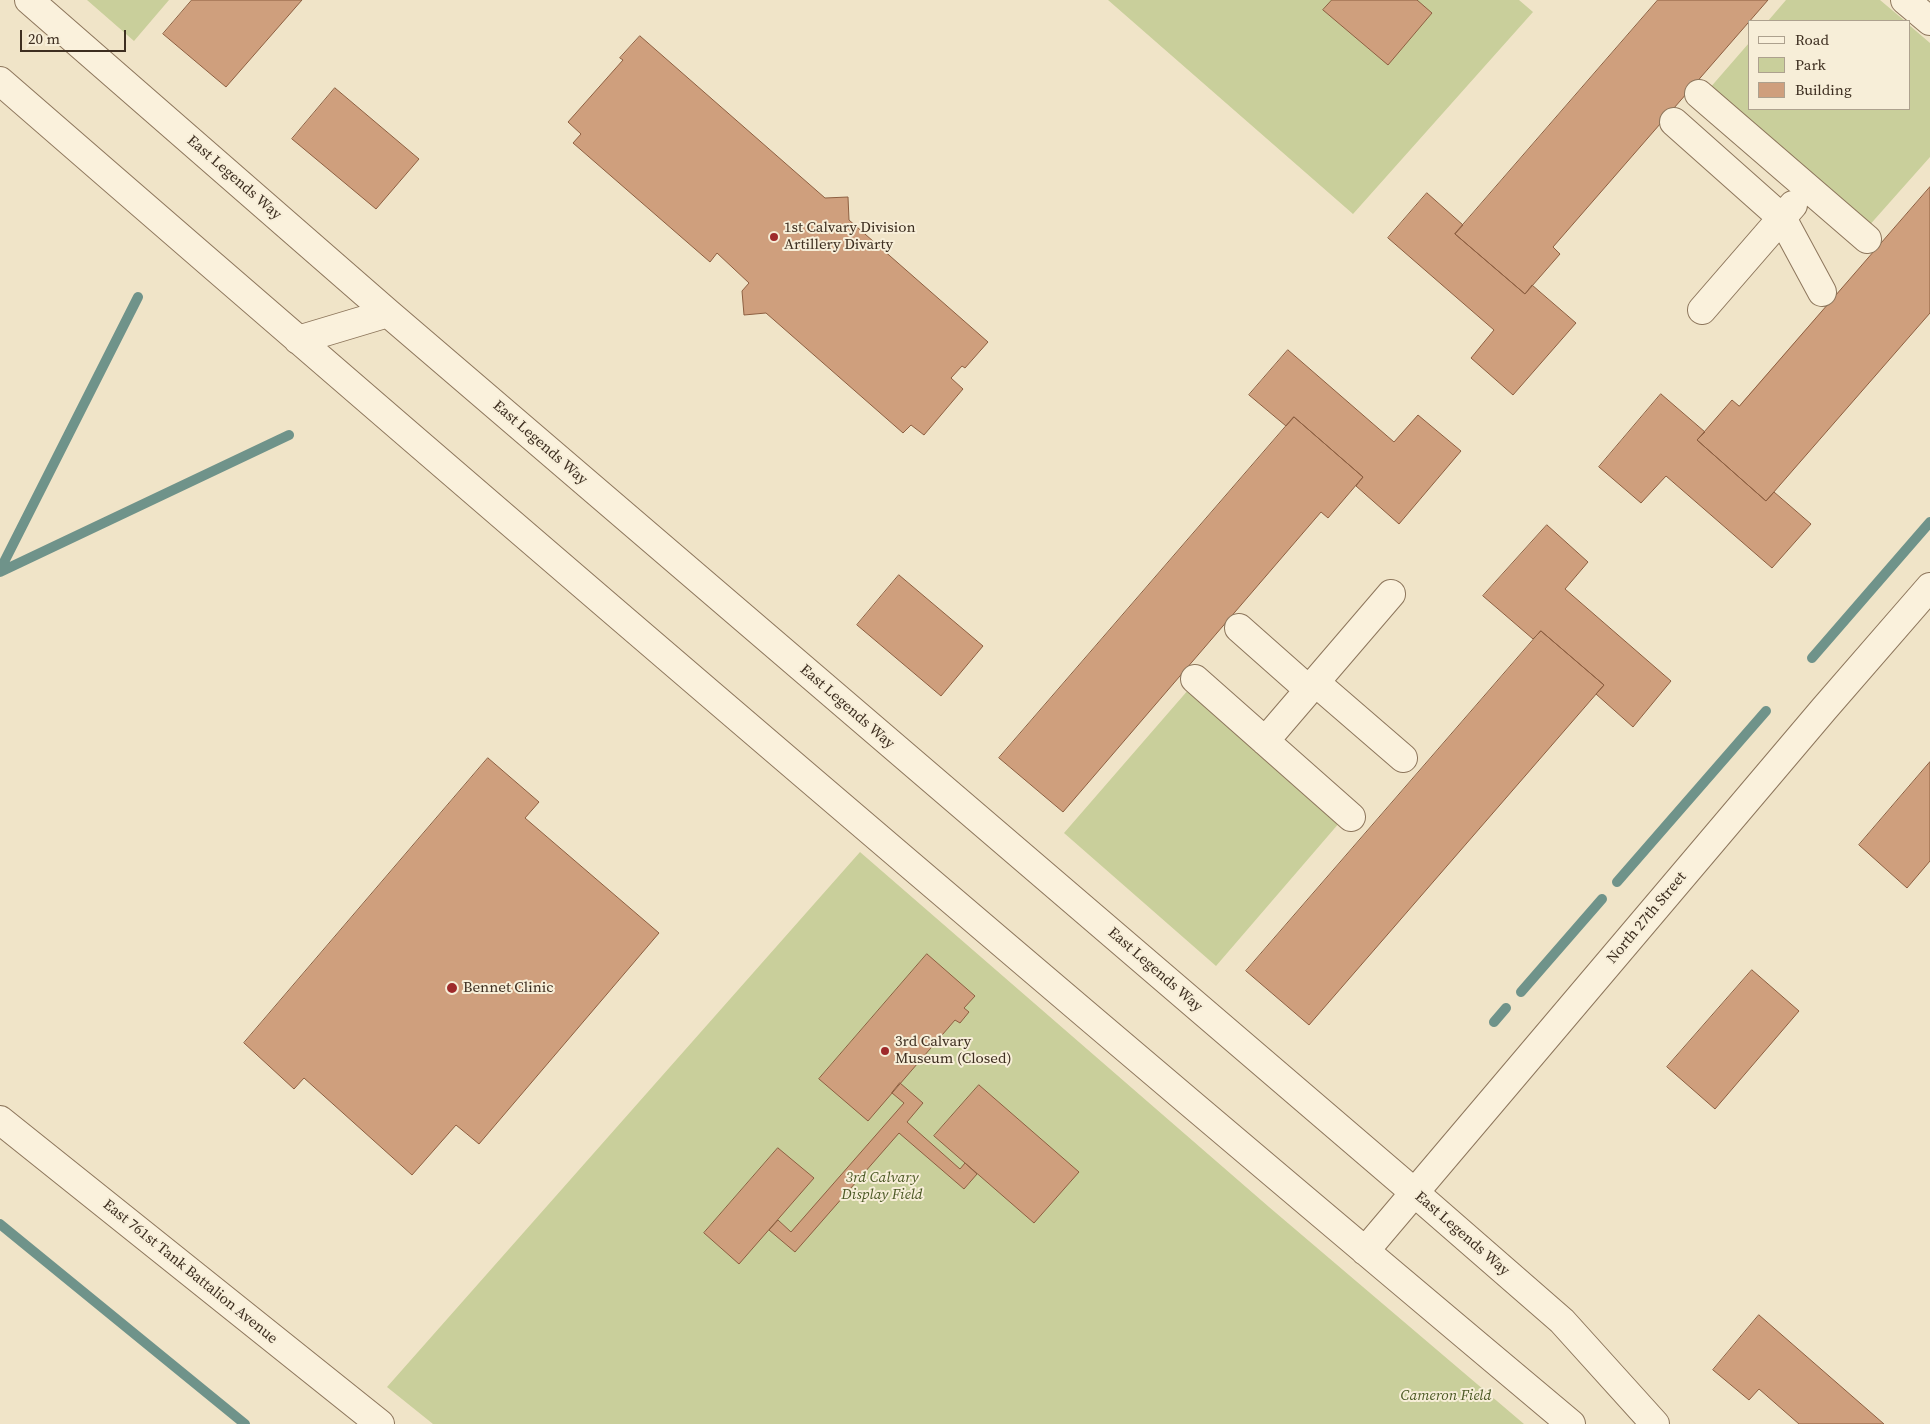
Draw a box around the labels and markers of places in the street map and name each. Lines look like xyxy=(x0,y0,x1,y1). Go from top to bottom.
place label: 1st Calvary Division Artillery Divarty xyxy=(784,219,916,254)
marker: 1st Calvary Division Artillery Divarty xyxy=(768,231,780,243)
place label: Bennet Clinic xyxy=(463,979,554,997)
marker: Bennet Clinic xyxy=(445,981,459,995)
place label: 3rd Calvary Museum (Closed) xyxy=(895,1033,1012,1068)
marker: 3rd Calvary Museum (Closed) xyxy=(879,1045,891,1057)

